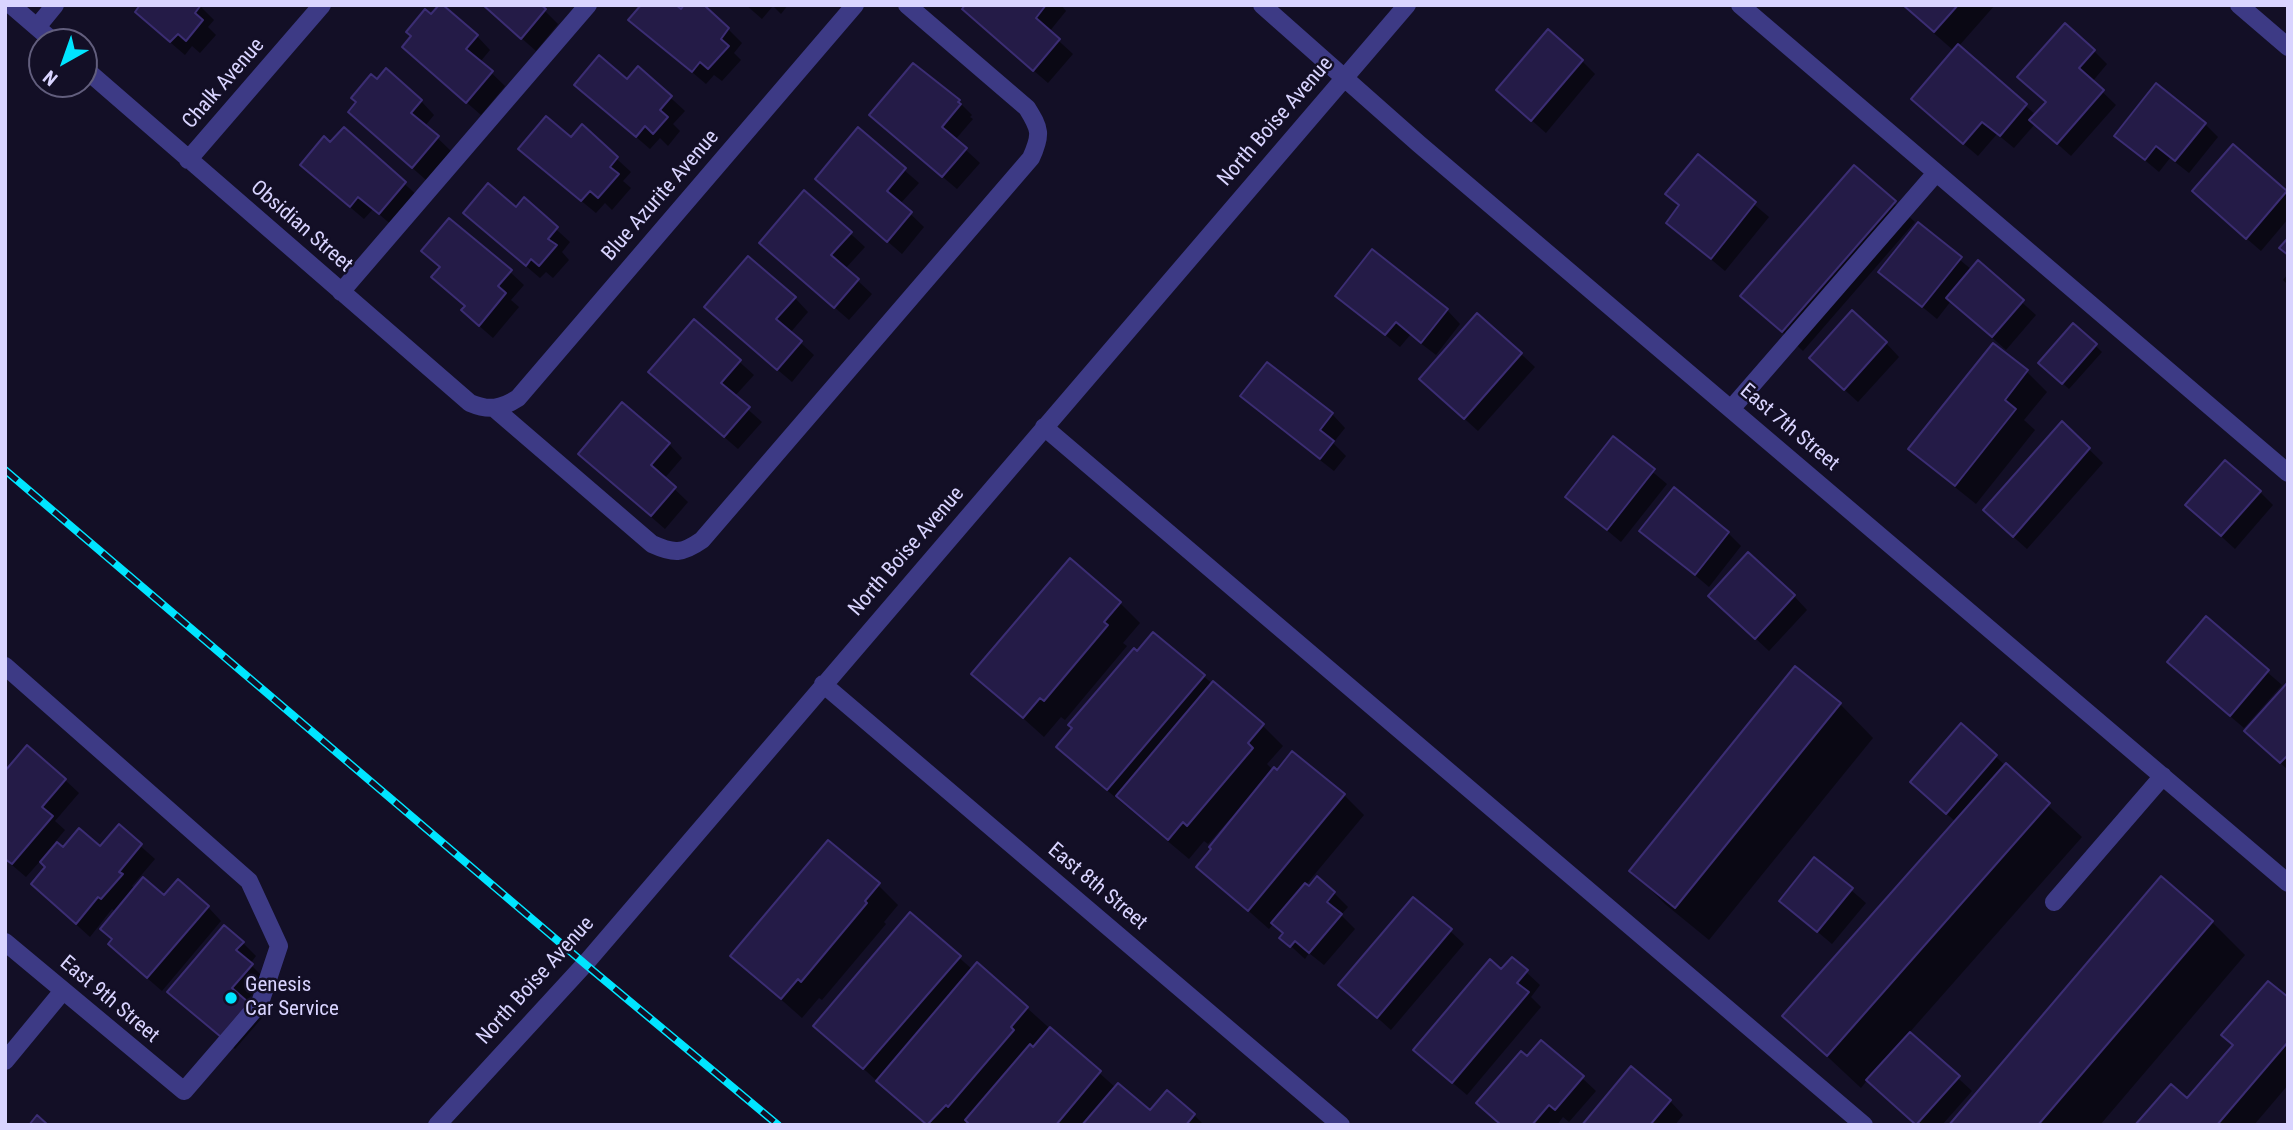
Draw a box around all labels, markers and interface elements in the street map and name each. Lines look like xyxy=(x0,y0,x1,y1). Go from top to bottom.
north arrow xyxy=(28,28,98,98)
street label: Chalk Avenue xyxy=(178,34,270,134)
street label: North Boise Avenue xyxy=(1213,52,1339,192)
text: N xyxy=(39,65,62,90)
street label: Blue Azurite Avenue xyxy=(597,125,725,267)
street label: Obsidian Street xyxy=(245,176,357,278)
street label: East 7th Street xyxy=(1734,379,1844,477)
street label: North Boise Avenue xyxy=(844,482,970,622)
street label: East 8th Street xyxy=(1042,838,1152,936)
street label: North Boise Avenue xyxy=(472,912,600,1050)
street label: East 9th Street xyxy=(54,951,164,1049)
place label: Genesis Car Service xyxy=(245,973,339,1023)
marker: Genesis Car Service xyxy=(223,990,239,1006)

